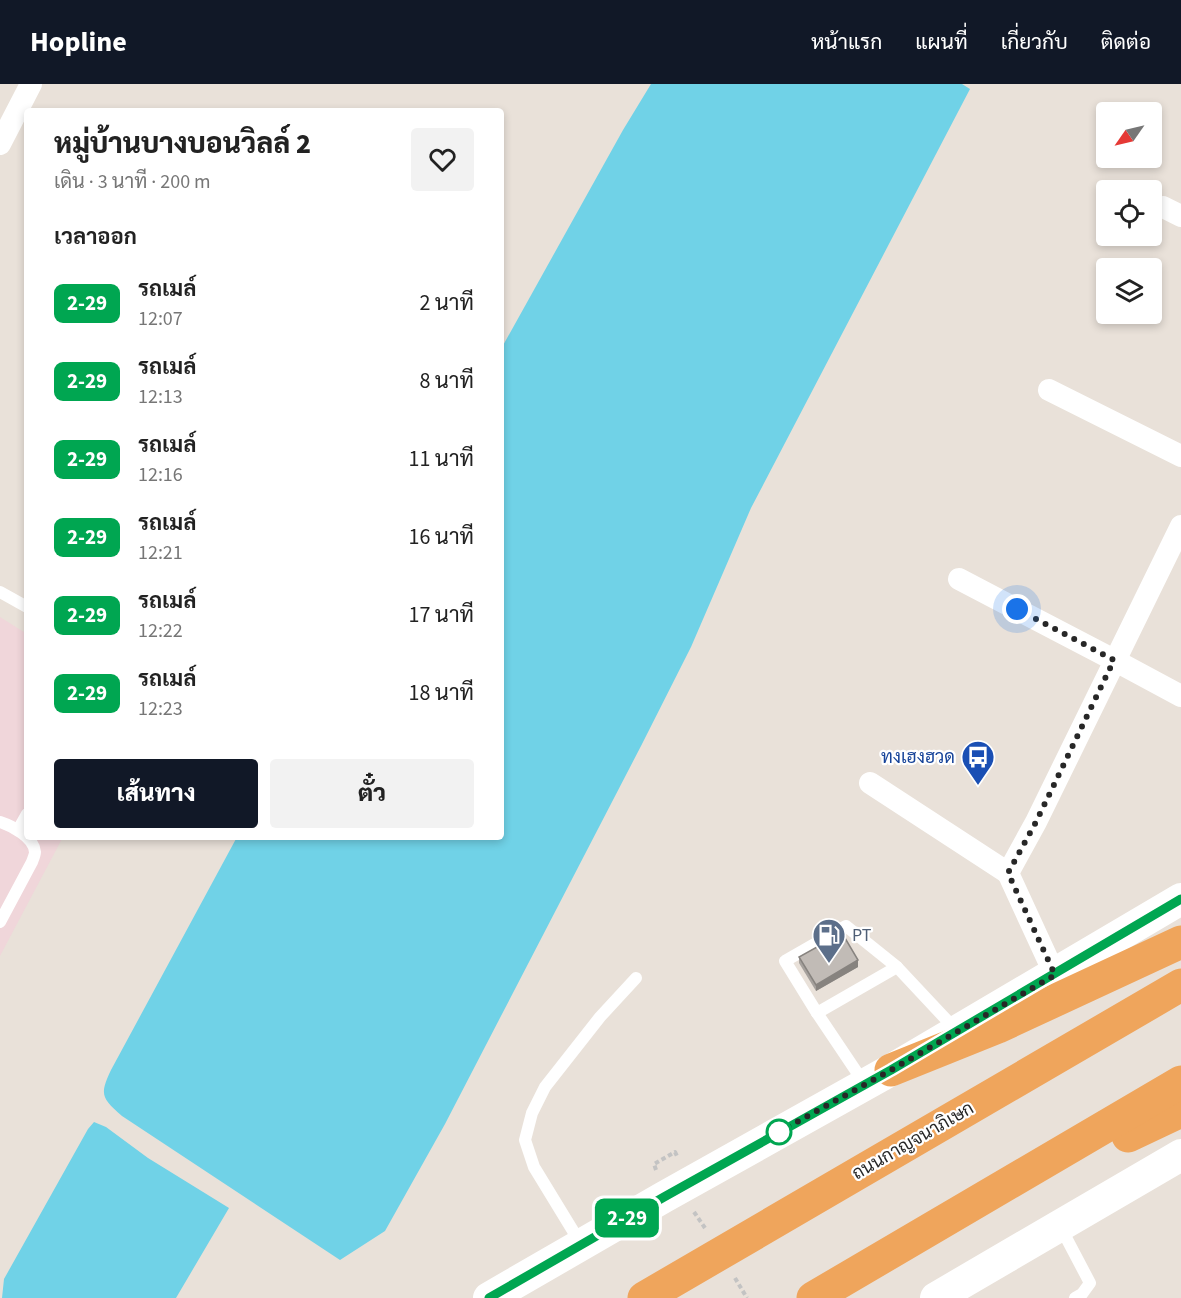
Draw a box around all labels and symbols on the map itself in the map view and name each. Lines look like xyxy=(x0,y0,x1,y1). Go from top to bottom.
north arrow xyxy=(1096,102,1162,168)
your location xyxy=(1002,594,1032,624)
bus stop icon: ทงเฮงฮวด xyxy=(960,739,996,786)
place label: ทงเฮงฮวด xyxy=(881,745,955,770)
fuel station icon: PT xyxy=(811,917,847,964)
place label: PT xyxy=(852,923,872,948)
street label: ถนนกาญจนาภิเษก xyxy=(847,1096,979,1186)
unlabelled marker xyxy=(766,1119,792,1145)
line badge: 2-29 xyxy=(585,1198,669,1238)

